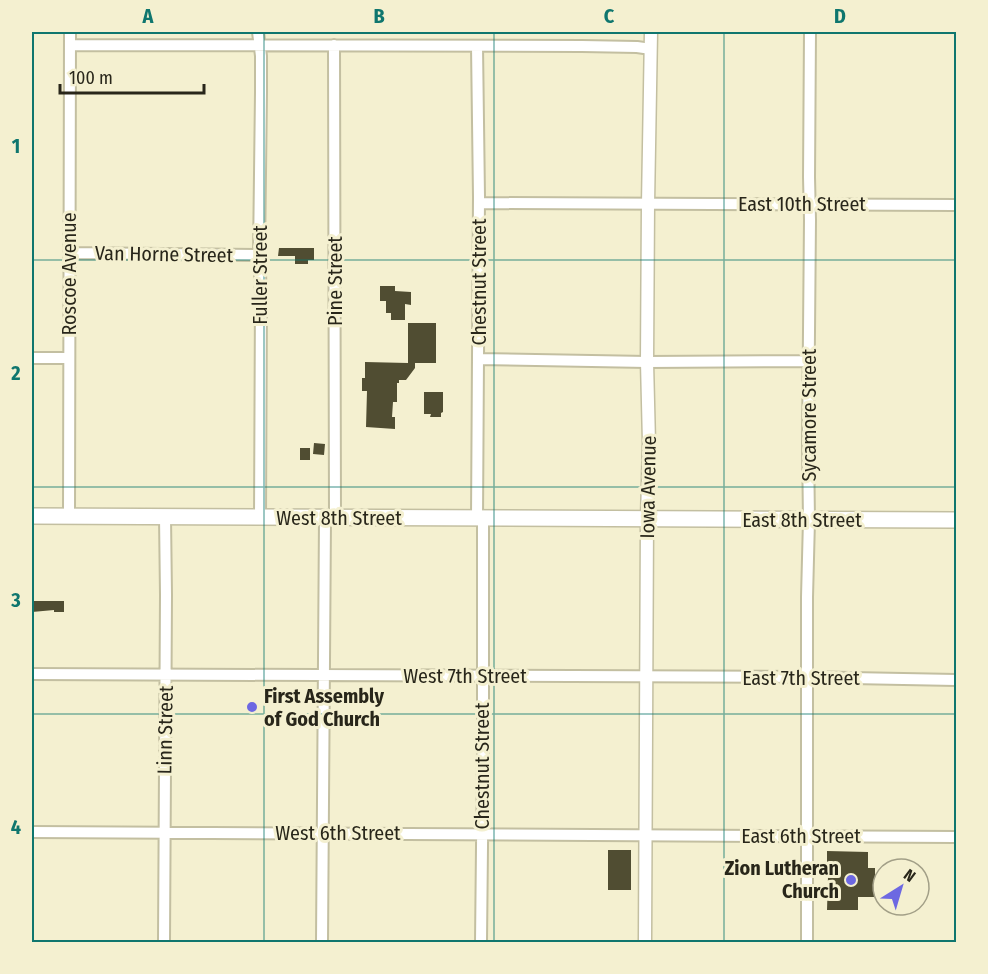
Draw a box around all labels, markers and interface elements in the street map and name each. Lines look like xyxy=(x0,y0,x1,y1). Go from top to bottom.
text: A xyxy=(142,4,155,28)
text: B xyxy=(373,4,385,28)
text: C xyxy=(604,4,615,28)
text: D xyxy=(834,4,846,28)
scale bar xyxy=(60,57,204,95)
text: 100 m xyxy=(69,67,113,89)
text: 1 xyxy=(12,134,20,158)
street label: East 10th Street xyxy=(738,192,866,216)
street label: Roscoe Avenue xyxy=(57,212,81,336)
street label: Chestnut Street xyxy=(467,218,491,345)
street label: Fuller Street xyxy=(248,225,272,325)
street label: Pine Street xyxy=(323,236,347,326)
street label: Van Horne Street xyxy=(95,241,234,267)
street label: Sycamore Street xyxy=(797,348,821,481)
text: 2 xyxy=(10,361,21,385)
street label: Iowa Avenue xyxy=(635,435,661,539)
street label: West 8th Street xyxy=(276,506,402,530)
street label: East 8th Street xyxy=(742,508,862,532)
text: 3 xyxy=(10,588,21,612)
street label: West 7th Street xyxy=(403,664,527,688)
street label: East 7th Street xyxy=(742,666,860,690)
place label: First Assembly of God Church xyxy=(264,684,384,731)
street label: Linn Street xyxy=(152,685,178,775)
marker: First Assembly of God Church xyxy=(245,700,259,714)
street label: Chestnut Street xyxy=(470,702,494,829)
text: 4 xyxy=(11,815,21,839)
street label: West 6th Street xyxy=(275,821,401,845)
street label: East 6th Street xyxy=(741,824,861,848)
place label: Zion Lutheran Church xyxy=(724,856,839,903)
north arrow xyxy=(871,857,931,917)
text: N xyxy=(900,865,919,886)
marker: Zion Lutheran Church xyxy=(844,873,858,887)

